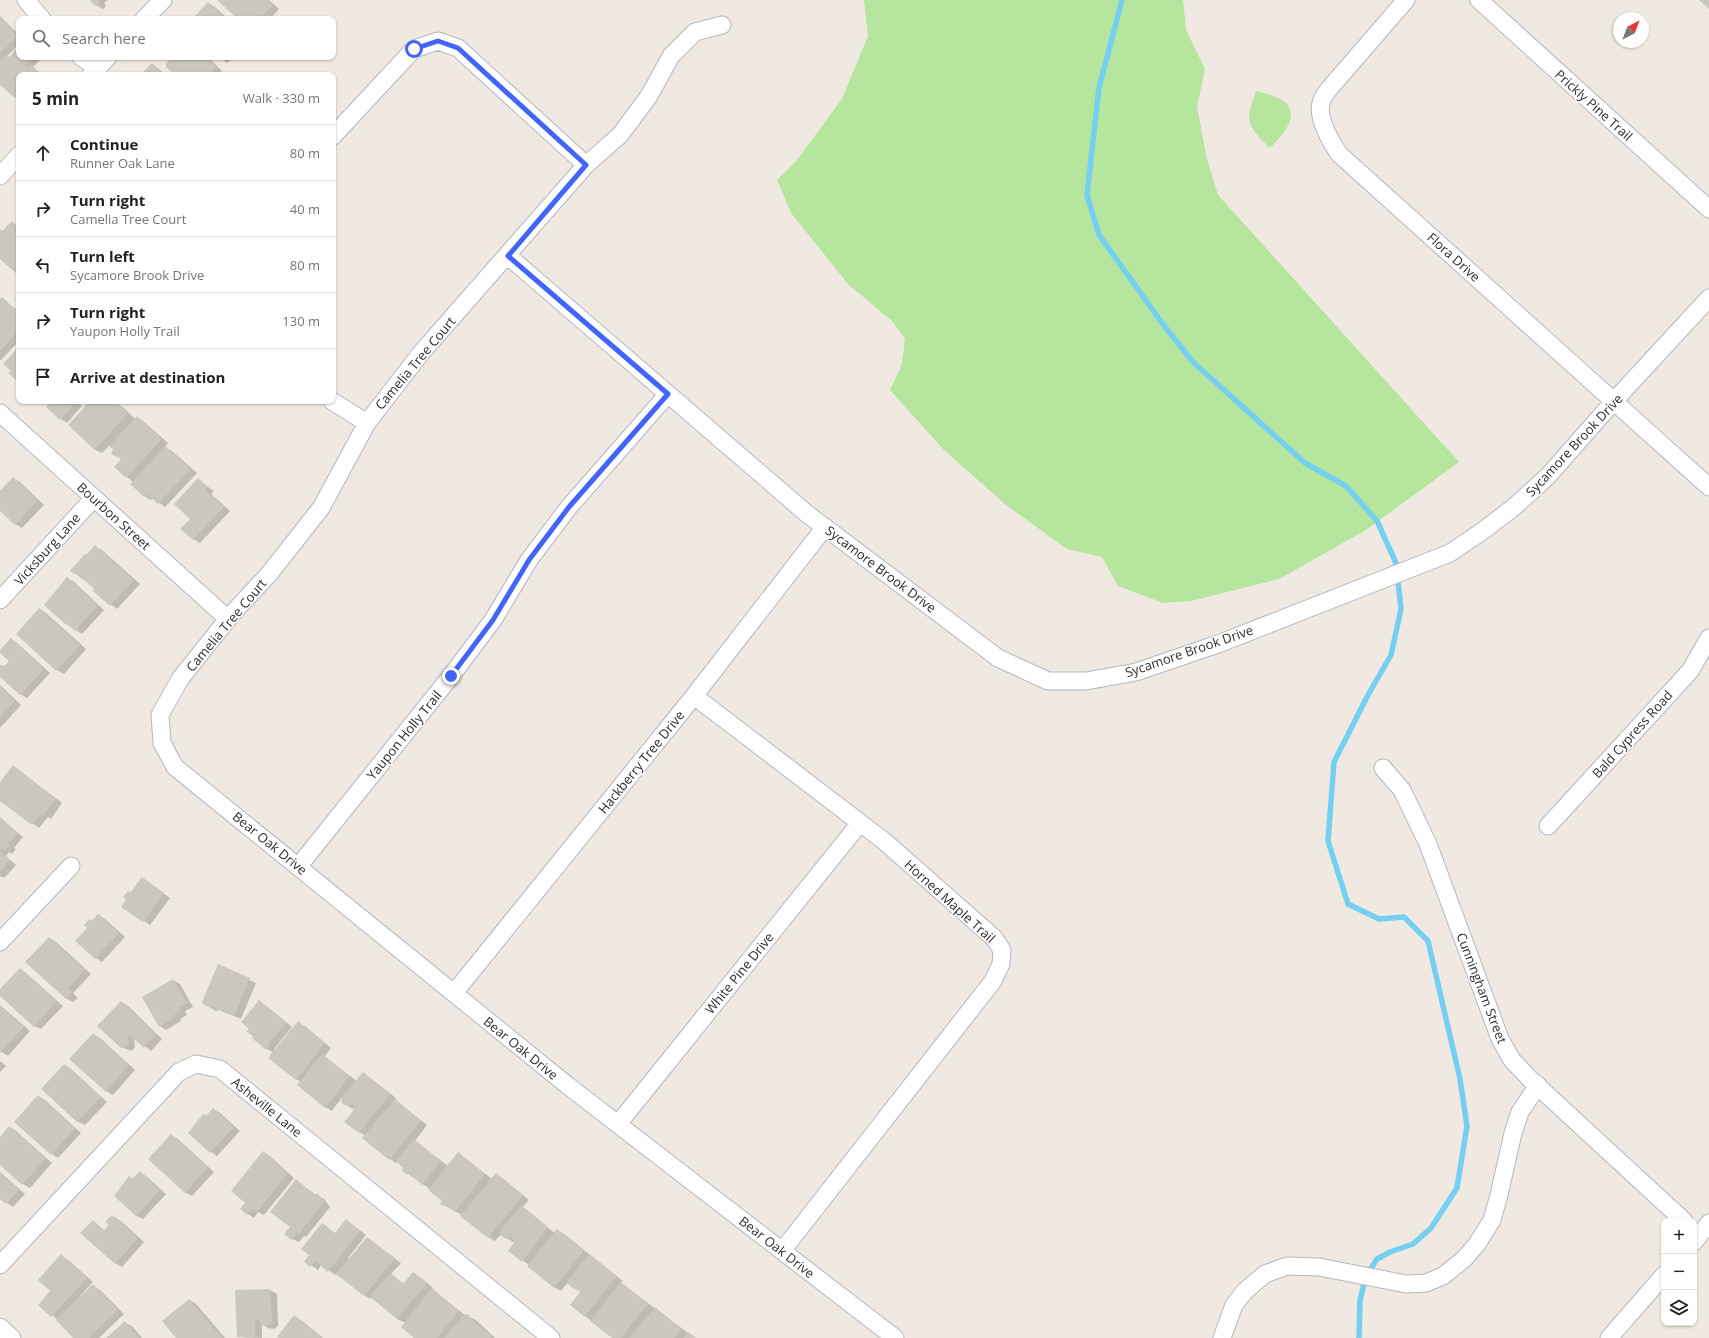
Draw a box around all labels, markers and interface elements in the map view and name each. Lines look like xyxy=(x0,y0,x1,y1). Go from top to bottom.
north arrow xyxy=(1613,12,1649,48)
search box xyxy=(16,16,336,60)
icon: search xyxy=(30,27,52,49)
text: Search here xyxy=(62,28,146,48)
route start xyxy=(405,40,423,58)
street label: Prickly Pine Trail xyxy=(1551,65,1637,145)
text: 5 min xyxy=(32,87,79,110)
text: Walk · 330 m xyxy=(243,89,320,107)
text: Continue xyxy=(70,134,138,154)
icon: ahead xyxy=(32,142,54,164)
text: 80 m xyxy=(290,144,320,162)
text: Runner Oak Lane xyxy=(70,154,175,172)
text: Turn right xyxy=(70,190,145,210)
icon: right xyxy=(32,198,54,220)
text: 40 m xyxy=(290,200,320,218)
text: Camelia Tree Court xyxy=(70,210,186,228)
street label: Flora Drive xyxy=(1424,228,1484,286)
text: Turn left xyxy=(70,246,135,266)
icon: left xyxy=(32,254,54,276)
text: 80 m xyxy=(290,256,320,274)
text: Sycamore Brook Drive xyxy=(70,266,204,284)
text: Turn right xyxy=(70,302,145,322)
icon: right xyxy=(32,310,54,332)
text: 130 m xyxy=(282,312,320,330)
street label: Camelia Tree Court xyxy=(371,312,460,413)
text: Yaupon Holly Trail xyxy=(70,322,180,340)
icon: arrive xyxy=(32,366,54,388)
text: Arrive at destination xyxy=(70,367,225,387)
street label: Sycamore Brook Drive xyxy=(1522,390,1626,500)
street label: Bourbon Street xyxy=(73,478,155,554)
street label: Vicksburg Lane xyxy=(10,509,84,589)
street label: Sycamore Brook Drive xyxy=(822,521,940,617)
street label: Camelia Tree Court xyxy=(182,574,271,675)
street label: Sycamore Brook Drive xyxy=(1123,621,1255,681)
route end xyxy=(442,667,460,685)
street label: Bald Cypress Road xyxy=(1588,686,1676,782)
street label: Yaupon Holly Trail xyxy=(362,687,446,783)
street label: Hackberry Tree Drive xyxy=(594,707,688,817)
street label: Bear Oak Drive xyxy=(229,807,311,879)
street label: Horned Maple Trail xyxy=(901,855,999,947)
street label: White Pine Drive xyxy=(700,928,778,1018)
street label: Cunningham Street xyxy=(1453,930,1512,1046)
street label: Bear Oak Drive xyxy=(480,1012,562,1084)
street label: Asheville Lane xyxy=(228,1073,306,1141)
street label: Bear Oak Drive xyxy=(736,1212,818,1282)
map controls xyxy=(1661,1218,1697,1326)
button: + xyxy=(1661,1218,1697,1254)
button: − xyxy=(1661,1254,1697,1290)
button: layers xyxy=(1661,1290,1697,1326)

